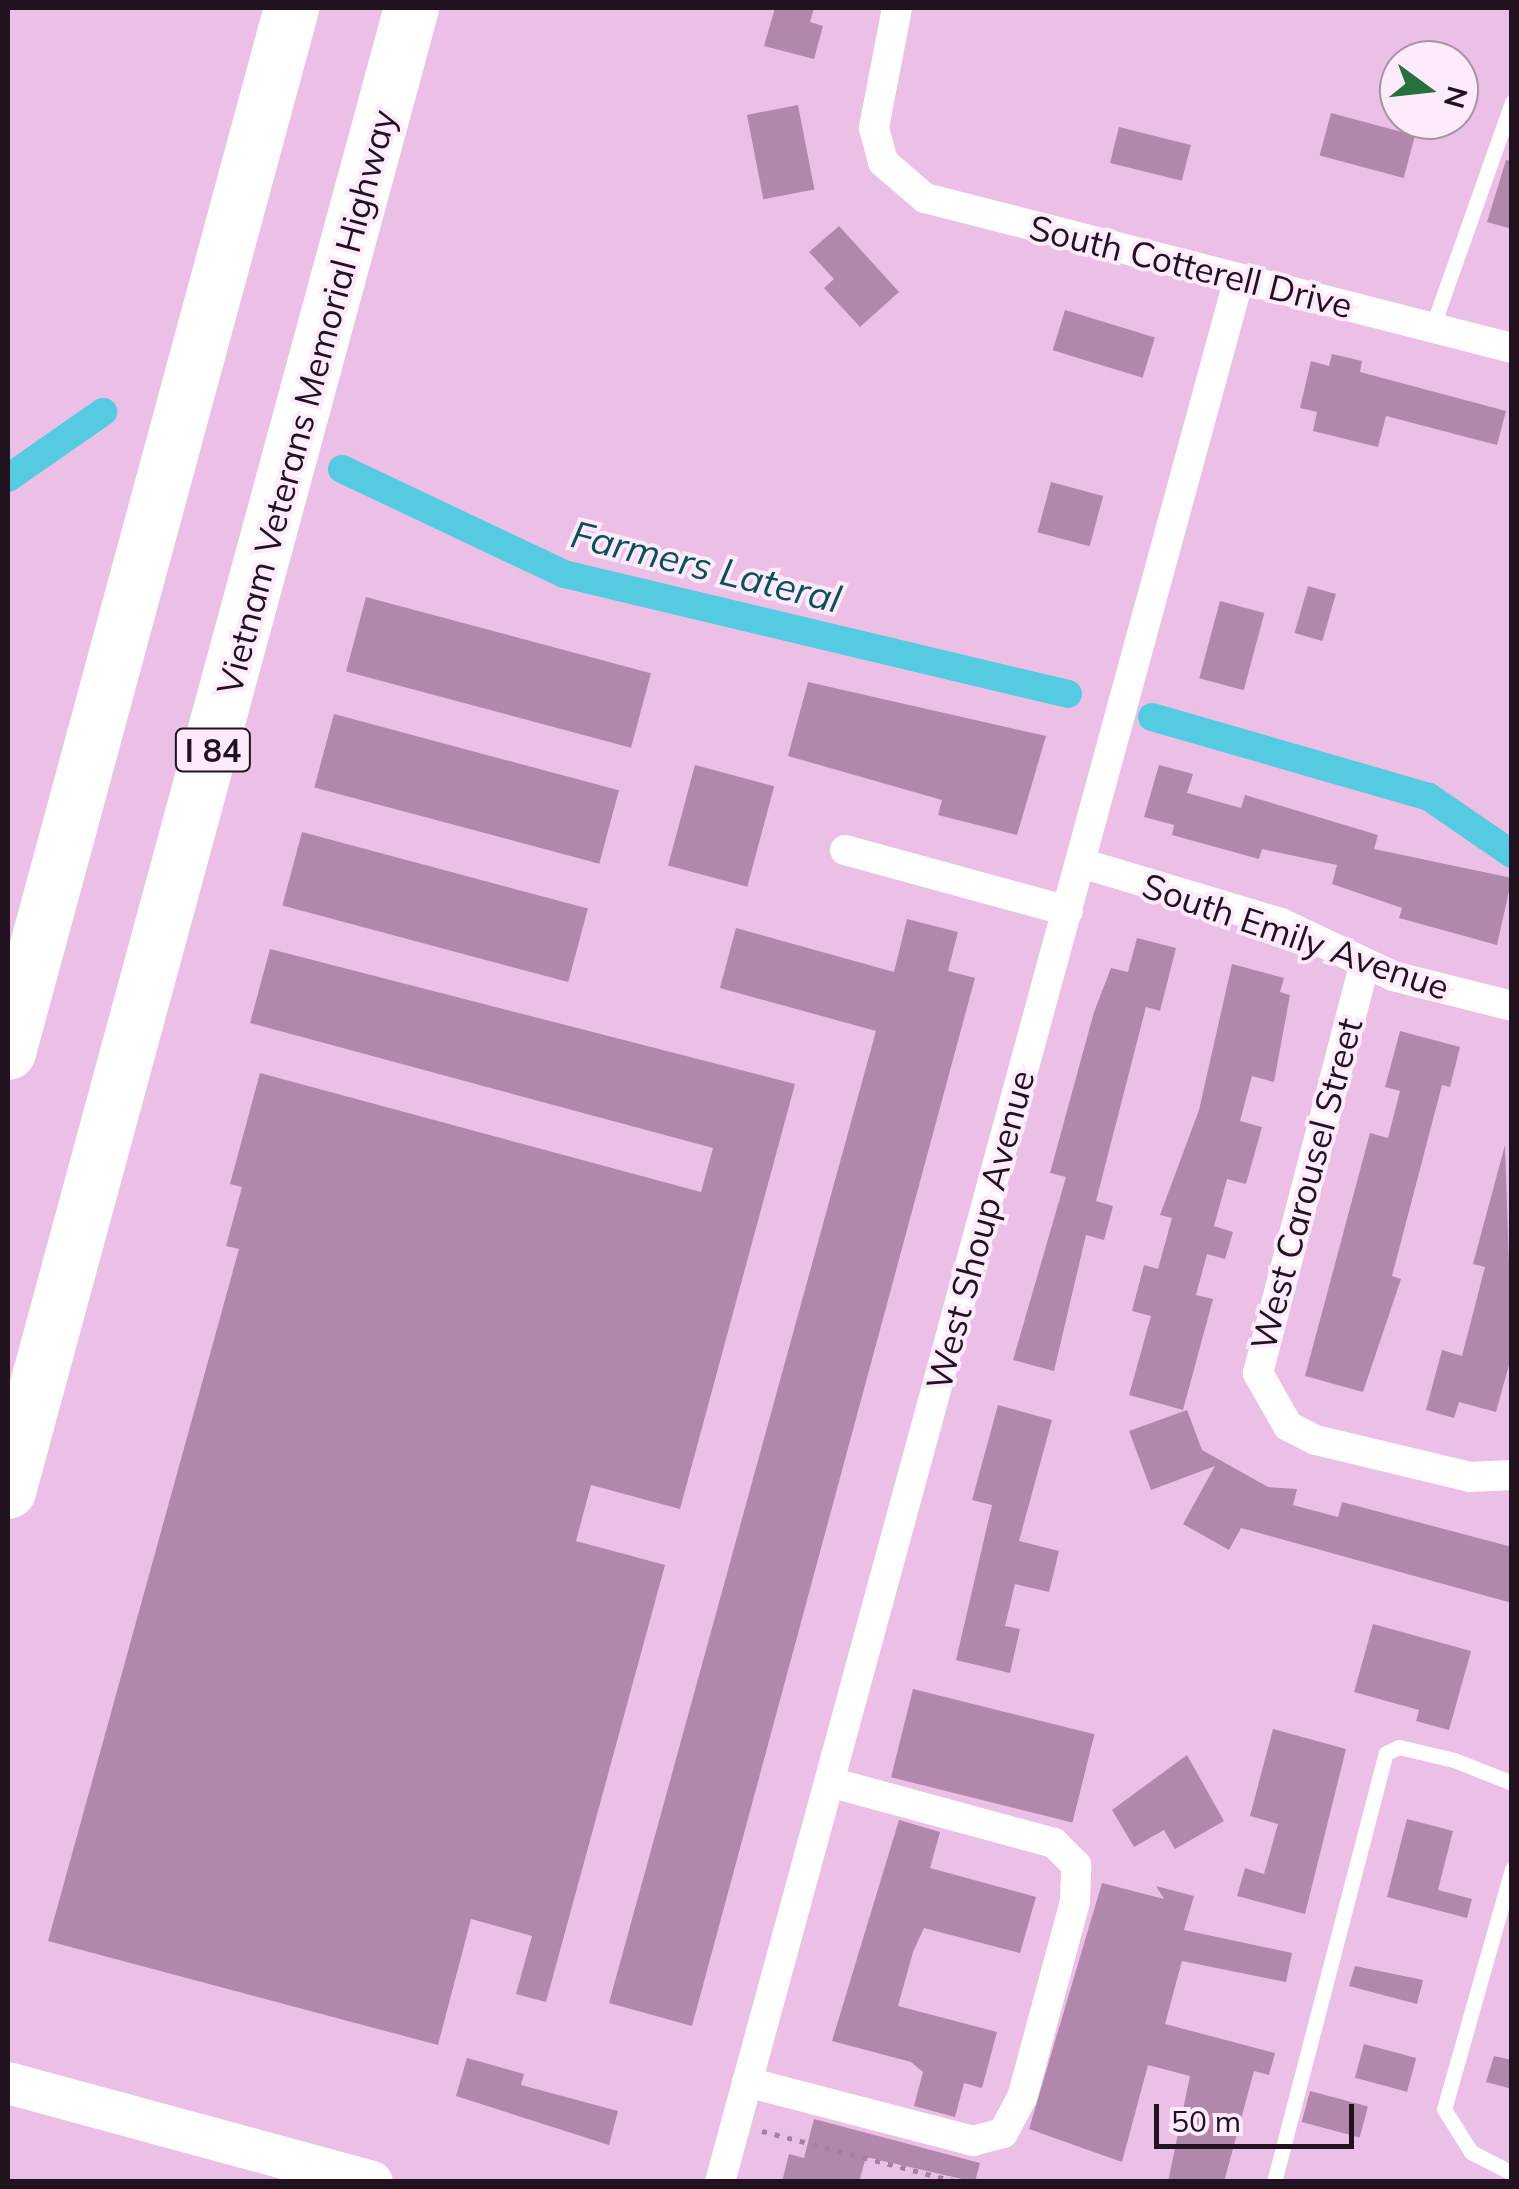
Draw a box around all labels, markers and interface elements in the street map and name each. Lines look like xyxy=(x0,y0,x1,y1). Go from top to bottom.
north arrow xyxy=(1379,40,1479,140)
text: N xyxy=(1437,83,1476,112)
street label: Vietnam Veterans Memorial Highway xyxy=(208,105,404,699)
street label: South Cotterell Drive xyxy=(1025,206,1357,326)
water label: Farmers Lateral xyxy=(566,511,846,623)
road number: I 84 xyxy=(173,723,253,777)
street label: South Emily Avenue xyxy=(1137,864,1455,1008)
street label: West Carousel Street xyxy=(1241,1013,1371,1355)
street label: West Shoup Avenue xyxy=(917,1066,1043,1394)
scale bar xyxy=(1159,2084,1359,2146)
text: 50 m xyxy=(1171,2102,1241,2140)

